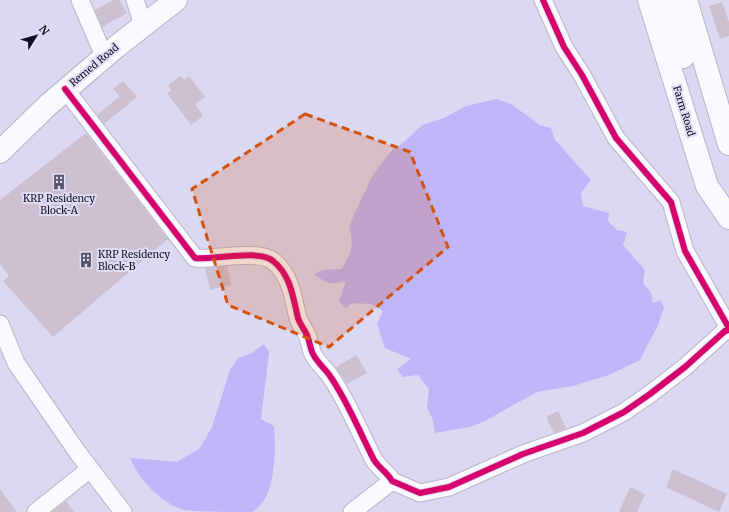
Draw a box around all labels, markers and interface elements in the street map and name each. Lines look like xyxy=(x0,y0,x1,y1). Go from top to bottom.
north arrow xyxy=(16,16,56,56)
text: N xyxy=(36,22,52,38)
street label: Remed Road xyxy=(67,41,121,89)
street label: Farm Road xyxy=(670,84,698,138)
building icon: KRP Residency Block-A xyxy=(50,173,68,191)
place label: KRP Residency Block-A xyxy=(23,192,95,217)
place label: KRP Residency Block-B xyxy=(98,248,170,273)
building icon: KRP Residency Block-B xyxy=(77,251,95,269)

